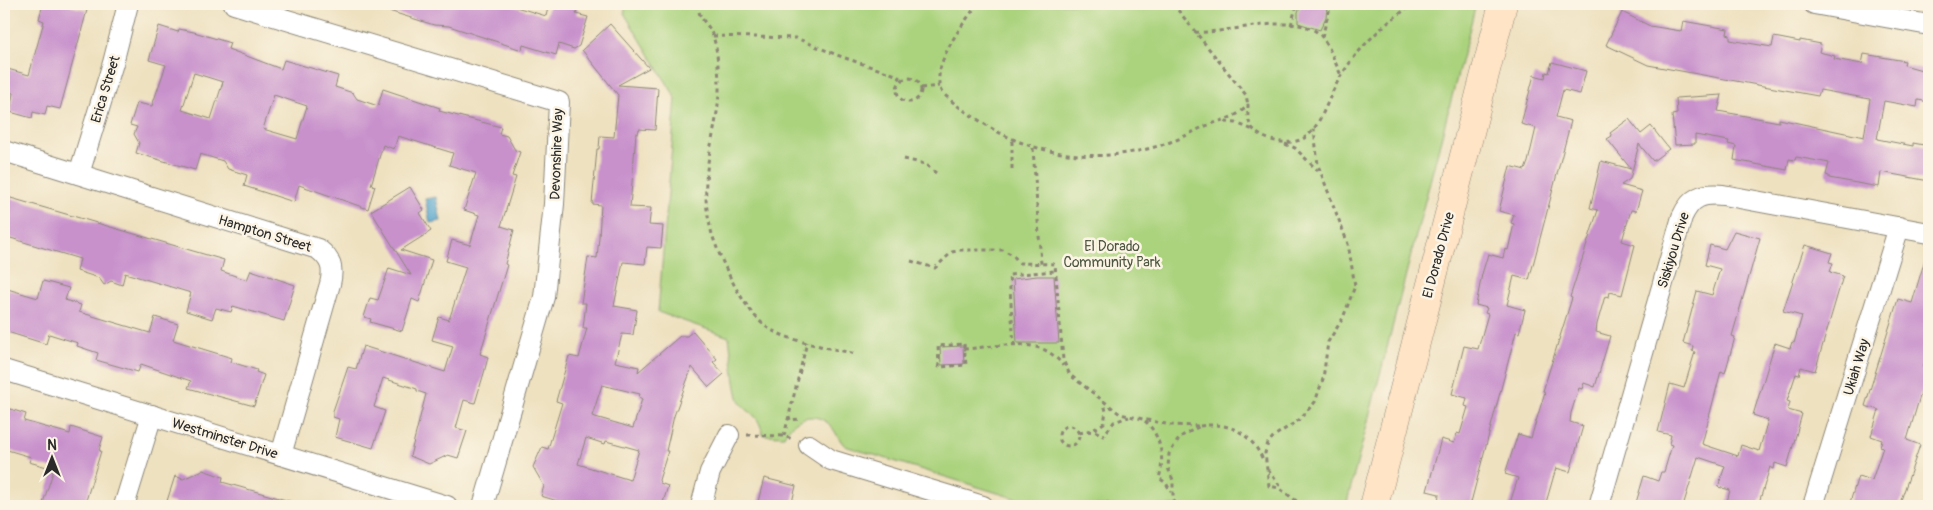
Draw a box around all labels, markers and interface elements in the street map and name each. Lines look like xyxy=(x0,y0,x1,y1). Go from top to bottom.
street label: Erica Street xyxy=(87,53,124,125)
street label: Devonshire Way xyxy=(546,108,567,200)
street label: El Dorado Drive xyxy=(1419,210,1458,300)
street label: Siskiyou Drive xyxy=(1654,210,1693,290)
street label: Hampton Street xyxy=(216,211,314,256)
park label: El Dorado Community Park xyxy=(1063,238,1161,271)
street label: Ukiah Way xyxy=(1840,337,1873,397)
street label: Westminster Drive xyxy=(170,414,280,463)
north arrow xyxy=(28,432,78,482)
text: N xyxy=(47,437,57,454)

